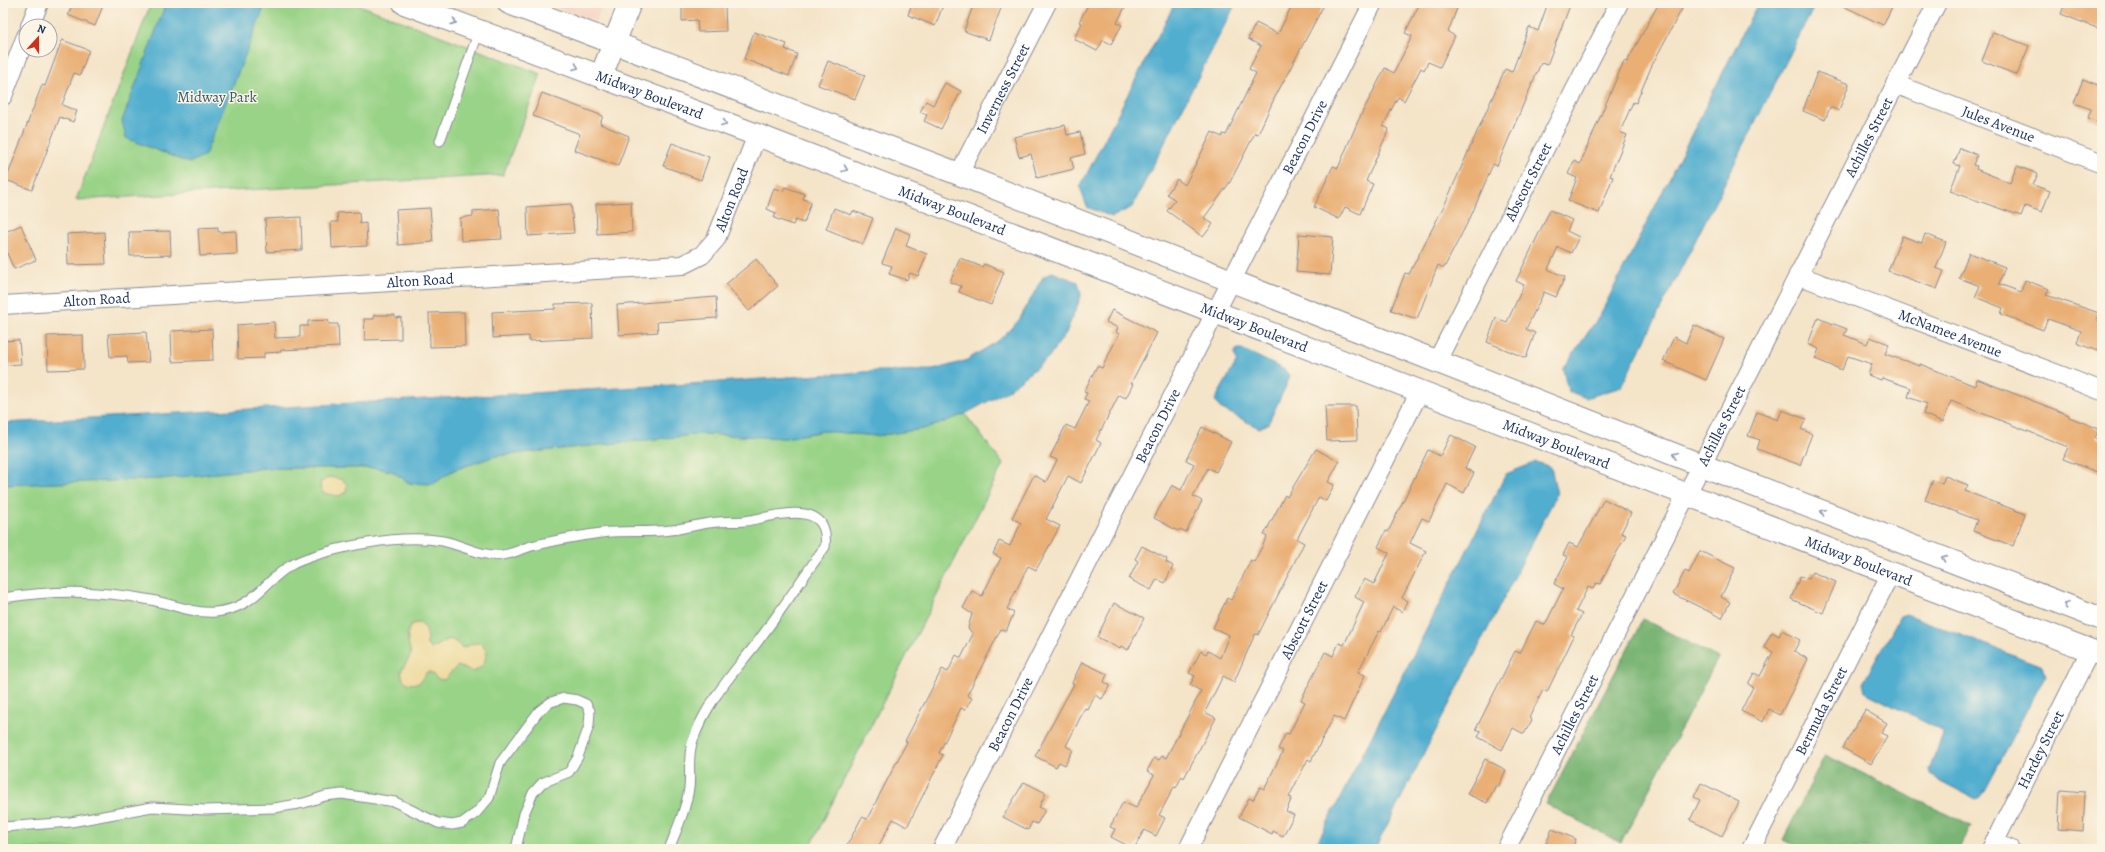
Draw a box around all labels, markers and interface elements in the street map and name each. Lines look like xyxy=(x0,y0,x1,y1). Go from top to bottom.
one-way arrow xyxy=(450,17,457,25)
north arrow xyxy=(18,18,58,58)
text: N xyxy=(35,21,48,38)
street label: Inverness Street xyxy=(971,40,1035,137)
one-way arrow xyxy=(572,63,579,71)
street label: Midway Boulevard xyxy=(593,66,707,124)
park label: Midway Park xyxy=(177,87,257,107)
street label: Achilles Street xyxy=(1840,94,1897,181)
street label: Beacon Drive xyxy=(1277,96,1332,178)
street label: Jules Avenue xyxy=(1959,101,2038,147)
one-way arrow xyxy=(720,118,727,126)
street label: Abscott Street xyxy=(1499,139,1556,225)
street label: Alton Road xyxy=(710,164,753,236)
one-way arrow xyxy=(842,165,849,173)
street label: Midway Boulevard xyxy=(895,181,1009,241)
street label: Alton Road xyxy=(385,268,455,292)
street label: Alton Road xyxy=(62,287,132,311)
street label: Midway Boulevard xyxy=(1198,297,1312,357)
street label: McNamee Avenue xyxy=(1896,304,2005,362)
street label: Achilles Street xyxy=(1692,382,1750,470)
street label: Beacon Drive xyxy=(1130,385,1185,466)
street label: Midway Boulevard xyxy=(1500,414,1614,474)
one-way arrow xyxy=(1672,452,1679,460)
one-way arrow xyxy=(1819,508,1826,516)
street label: Midway Boulevard xyxy=(1802,531,1916,591)
one-way arrow xyxy=(1941,555,1948,563)
street label: Abscott Street xyxy=(1275,577,1332,663)
one-way arrow xyxy=(2062,601,2069,609)
street label: Bermuda Street xyxy=(1790,663,1852,758)
street label: Achilles Street xyxy=(1545,671,1603,759)
street label: Beacon Drive xyxy=(983,674,1038,755)
street label: Hardey Street xyxy=(2013,707,2069,792)

